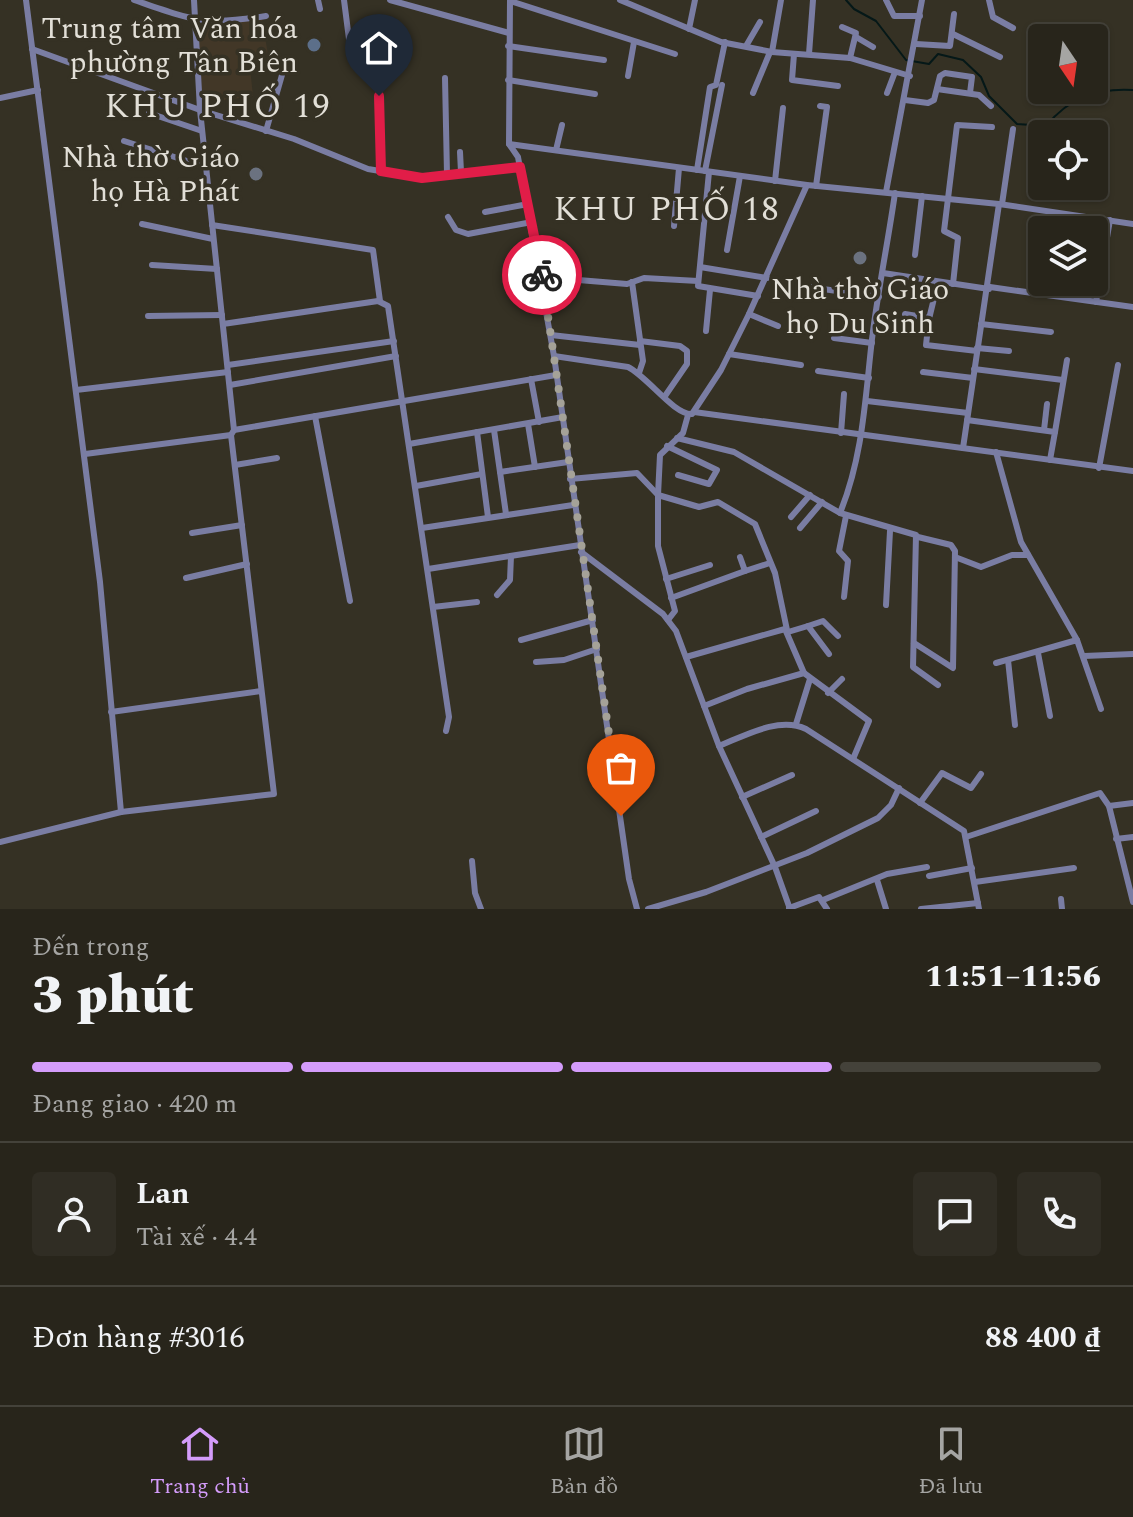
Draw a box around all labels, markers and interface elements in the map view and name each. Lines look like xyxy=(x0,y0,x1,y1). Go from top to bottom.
place label: Trung tâm Văn hóa phường Tân Biên xyxy=(41,6,298,86)
pin xyxy=(345,14.0,413,96)
north arrow xyxy=(1028,24,1108,104)
map controls xyxy=(1028,24,1108,296)
icon: home xyxy=(357,26,401,70)
marker: Trung tâm Văn hóa phường Tân Biên xyxy=(305,36,323,54)
district label: KHU PHỐ 19 xyxy=(104,81,332,133)
button: locate xyxy=(1028,120,1108,200)
place label: Nhà thờ Giáo họ Hà Phát xyxy=(61,135,240,215)
marker: Nhà thờ Giáo họ Hà Phát xyxy=(247,165,265,183)
district label: KHU PHỐ 18 xyxy=(553,184,781,236)
button: layers xyxy=(1028,216,1108,296)
courier xyxy=(502,235,582,315)
marker: Nhà thờ Giáo họ Du Sinh xyxy=(851,249,869,267)
icon: bike xyxy=(520,253,564,297)
place label: Nhà thờ Giáo họ Du Sinh xyxy=(771,267,949,347)
pin xyxy=(587,734,655,816)
icon: bag xyxy=(599,746,643,790)
text: Đến trong xyxy=(32,927,149,967)
text: 11:51–11:56 xyxy=(925,954,1101,1000)
text: 3 phút xyxy=(32,957,194,1036)
text: Đang giao · 420 m xyxy=(32,1084,237,1124)
text: Lan xyxy=(136,1171,189,1217)
button: person xyxy=(32,1172,116,1256)
button: chat xyxy=(913,1172,997,1256)
button: phone xyxy=(1017,1172,1101,1256)
text: Tài xế · 4.4 xyxy=(136,1217,257,1257)
text: Đơn hàng #3016 xyxy=(32,1315,245,1361)
text: 88 400 ₫ xyxy=(985,1315,1101,1361)
tab: Trang chủ xyxy=(150,1422,250,1503)
tab: Bản đồ xyxy=(550,1422,618,1503)
tab: Đã lưu xyxy=(918,1422,983,1503)

